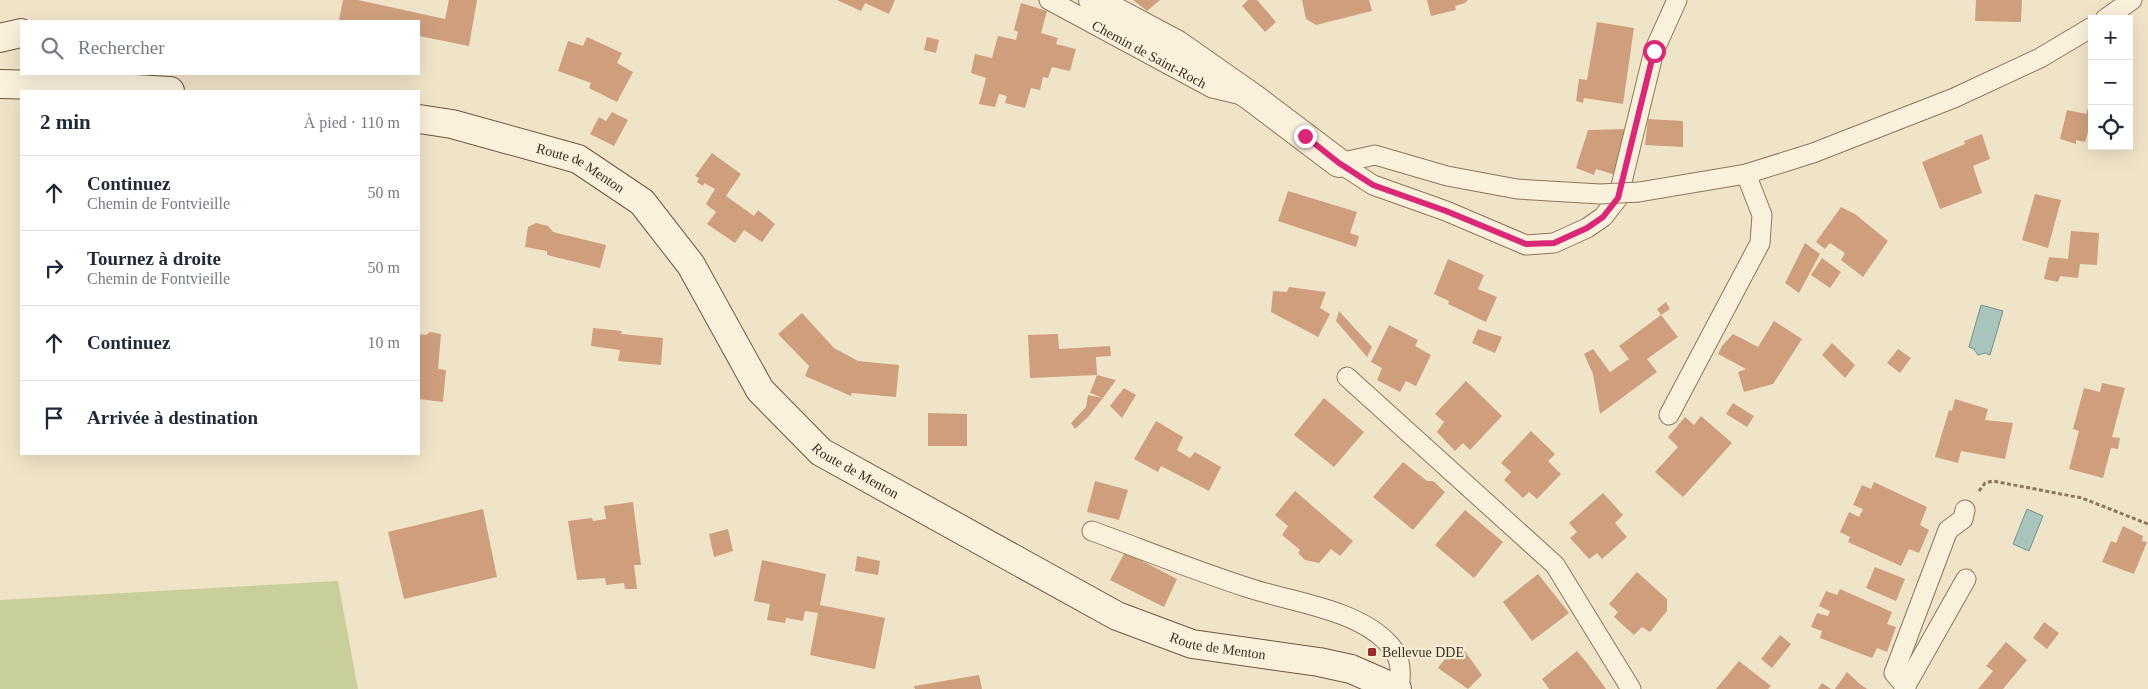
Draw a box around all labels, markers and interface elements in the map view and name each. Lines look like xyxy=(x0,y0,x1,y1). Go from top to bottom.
map controls xyxy=(2088,15,2133,150)
button: + xyxy=(2088,15,2133,60)
street label: Chemin de Saint-Roch xyxy=(1090,17,1209,91)
search box xyxy=(20,20,420,75)
icon: search xyxy=(38,34,66,62)
text: Rechercher xyxy=(78,37,165,58)
route start xyxy=(1643,40,1666,63)
button: − xyxy=(2088,60,2133,105)
button: locate xyxy=(2088,105,2133,150)
text: 2 min xyxy=(40,110,91,134)
text: À pied · 110 m xyxy=(304,114,400,131)
route end xyxy=(1294,125,1317,148)
street label: Route de Menton xyxy=(535,140,627,196)
text: Continuez xyxy=(87,173,170,194)
icon: ahead xyxy=(40,179,68,207)
text: 50 m xyxy=(368,184,400,201)
text: Chemin de Fontvieille xyxy=(87,195,230,212)
text: Tournez à droite xyxy=(87,248,221,269)
icon: right xyxy=(40,254,68,282)
text: 50 m xyxy=(368,259,400,276)
text: Chemin de Fontvieille xyxy=(87,270,230,287)
icon: ahead xyxy=(40,329,68,357)
text: Continuez xyxy=(87,332,170,353)
text: 10 m xyxy=(368,334,400,351)
icon: arrive xyxy=(40,404,68,432)
text: Arrivée à destination xyxy=(87,407,258,428)
street label: Route de Menton xyxy=(809,440,901,501)
street label: Route de Menton xyxy=(1168,629,1267,662)
place label: Bellevue DDE xyxy=(1382,645,1464,660)
marker: Bellevue DDE xyxy=(1366,646,1378,658)

